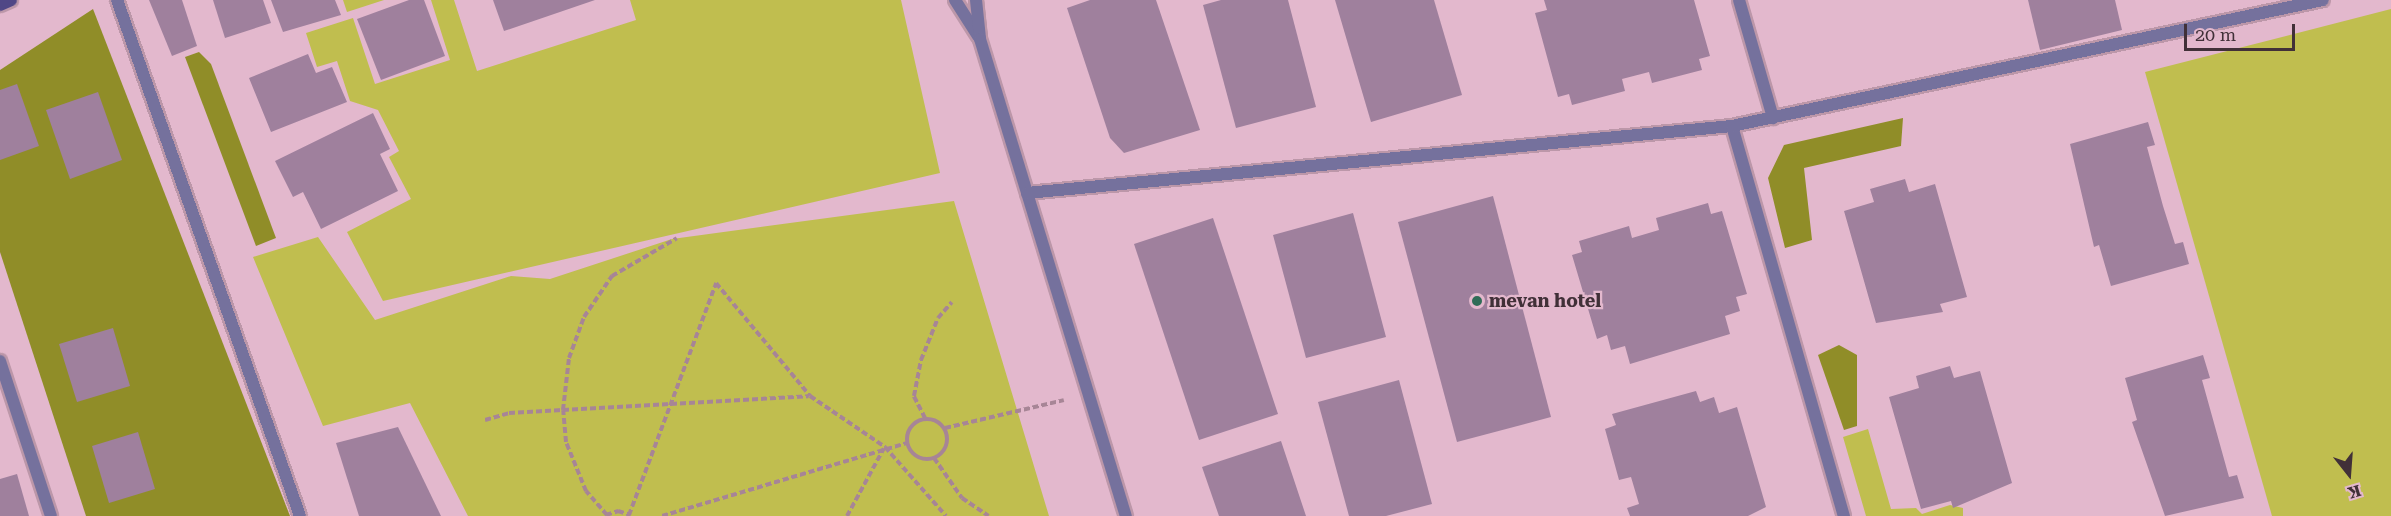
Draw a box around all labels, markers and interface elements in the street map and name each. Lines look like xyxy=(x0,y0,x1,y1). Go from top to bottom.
scale bar xyxy=(2187,12,2298,50)
text: 20 m xyxy=(2195,24,2236,45)
place label: mevan hotel xyxy=(1489,290,1601,312)
marker: mevan hotel xyxy=(1470,294,1484,308)
north arrow xyxy=(2319,444,2379,504)
text: K xyxy=(2346,481,2363,503)

